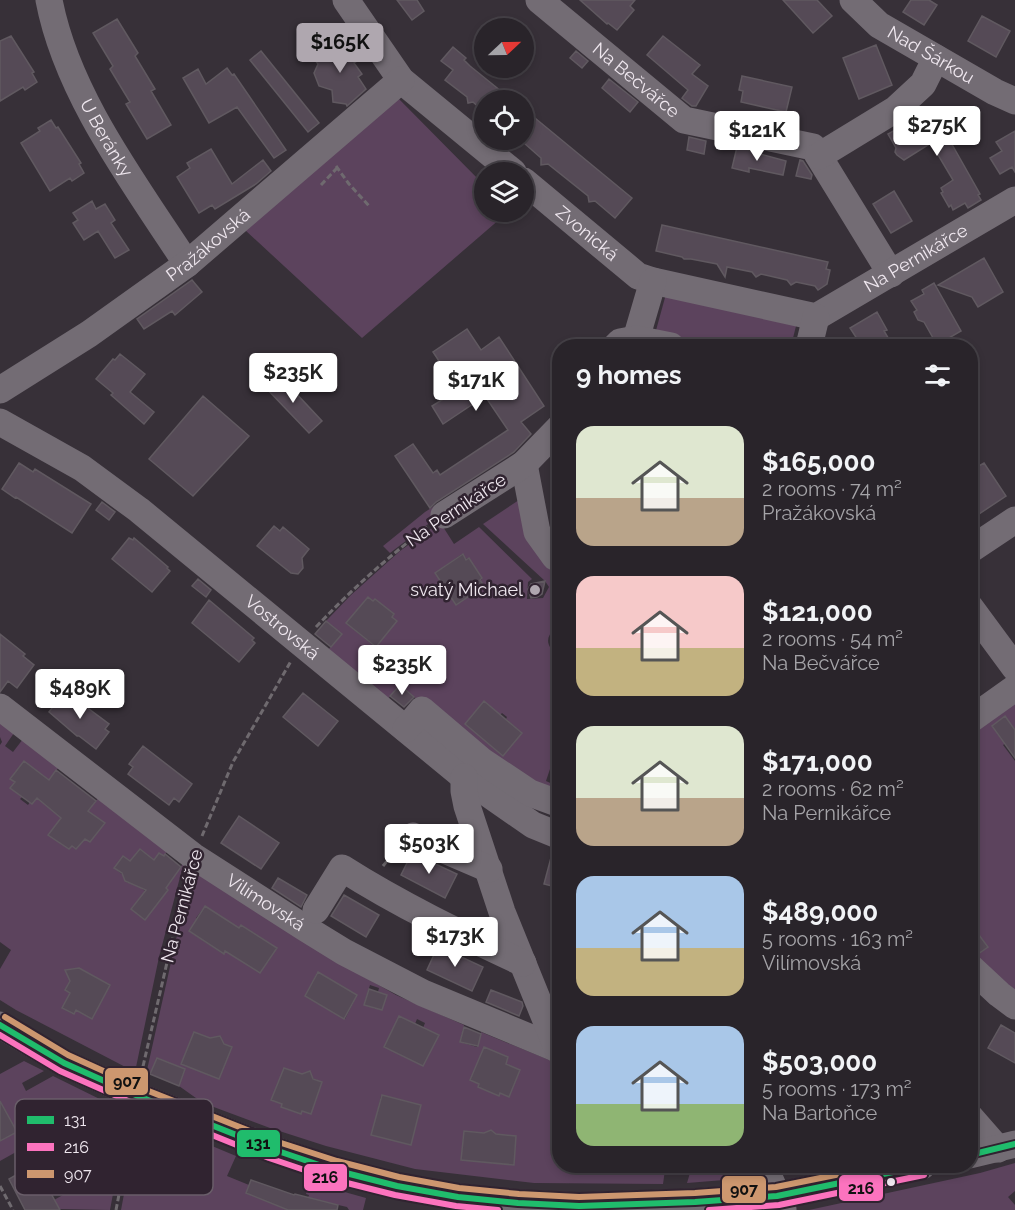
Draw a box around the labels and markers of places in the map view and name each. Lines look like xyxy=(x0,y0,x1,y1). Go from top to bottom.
pin: $165K xyxy=(298,23,382,74)
pin: $275K xyxy=(895,106,979,157)
pin: $121K xyxy=(715,111,799,162)
pin: $235K xyxy=(251,353,335,404)
pin: $171K xyxy=(434,361,518,412)
place label: svatý Michael xyxy=(410,579,523,600)
marker: svatý Michael xyxy=(528,583,542,597)
pin: $235K xyxy=(360,645,444,696)
pin: $489K xyxy=(38,669,122,720)
pin: $503K xyxy=(387,824,471,875)
pin: $173K xyxy=(413,917,497,968)
unlabelled marker xyxy=(885,1176,897,1188)

